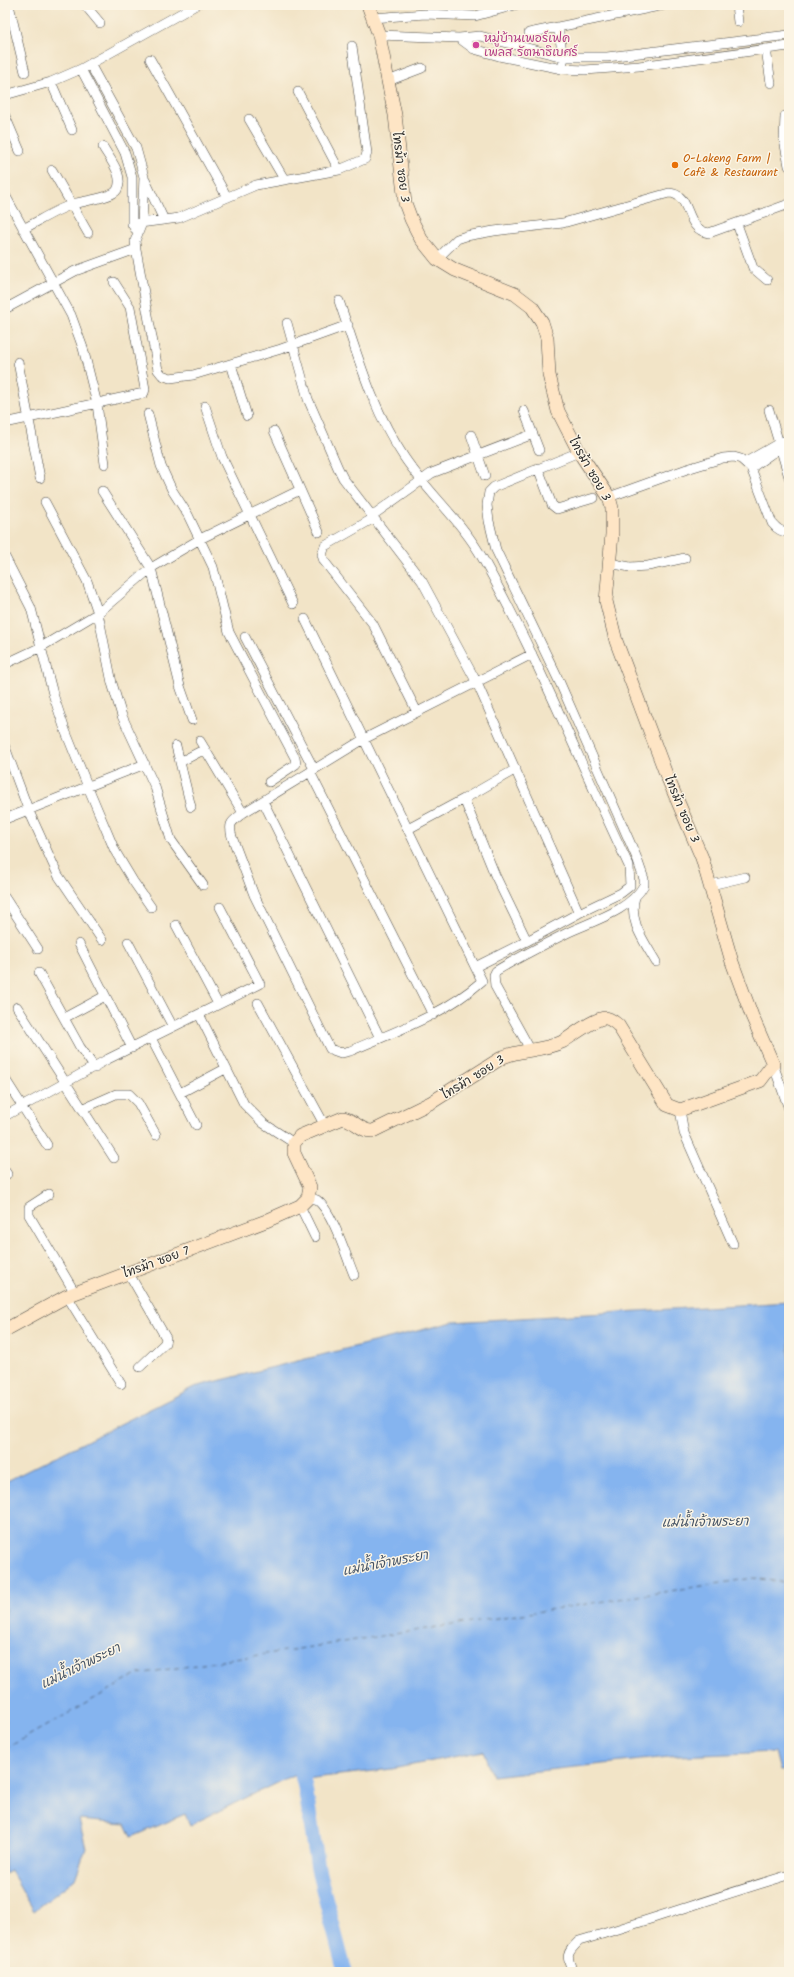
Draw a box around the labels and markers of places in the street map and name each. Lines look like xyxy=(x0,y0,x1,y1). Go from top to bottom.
place label: หมู่บ้านเพอร์เฟค เพลส รัตนาธิเบศร์ xyxy=(484,29,578,62)
marker: หมู่บ้านเพอร์เฟค เพลส รัตนาธิเบศร์ xyxy=(471,40,481,50)
place label: O-Lakeng Farm | Cafè & Restaurant xyxy=(683,149,778,182)
marker: O-Lakeng Farm | Cafè & Restaurant xyxy=(670,160,680,170)

